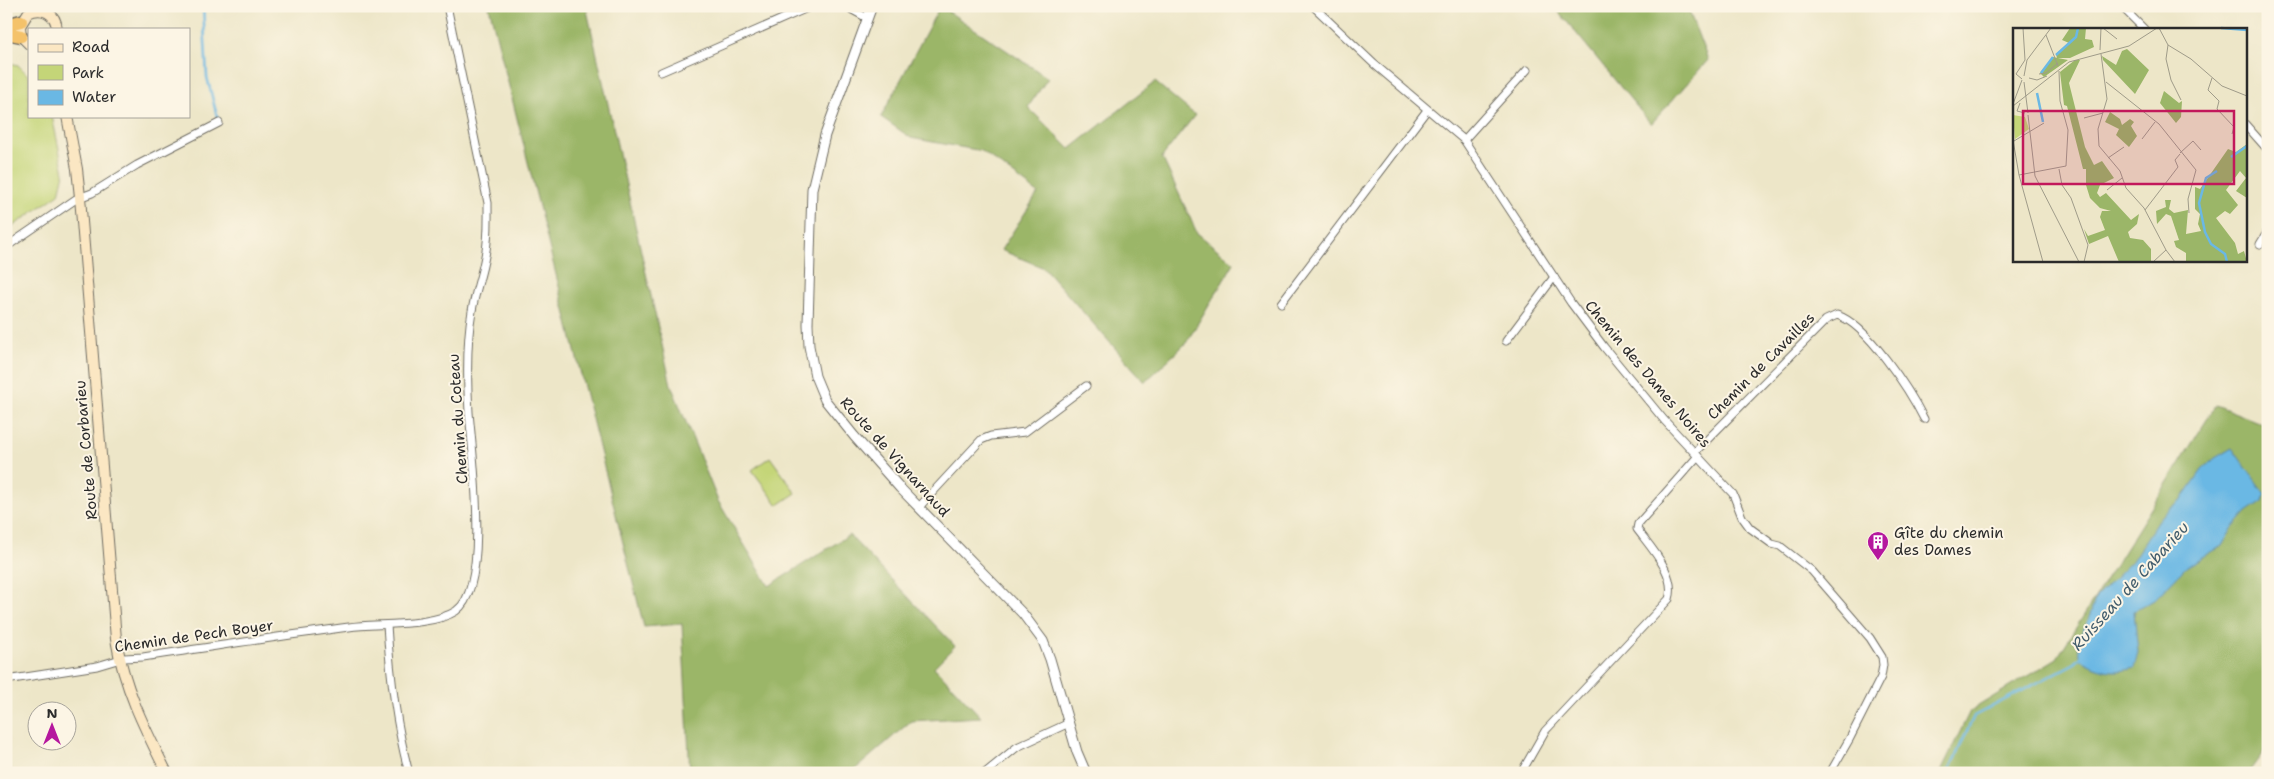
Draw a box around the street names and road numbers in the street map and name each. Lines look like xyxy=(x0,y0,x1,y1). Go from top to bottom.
street label: Chemin des Dames Noires xyxy=(1580,296,1716,452)
street label: Chemin de Cavailles xyxy=(1703,308,1819,424)
street label: Chemin du Coteau xyxy=(443,353,473,485)
street label: Route de Corbarieu xyxy=(70,379,102,521)
street label: Route de Vignarnaud xyxy=(836,393,955,522)
street label: Chemin de Pech Boyer xyxy=(113,615,275,657)

